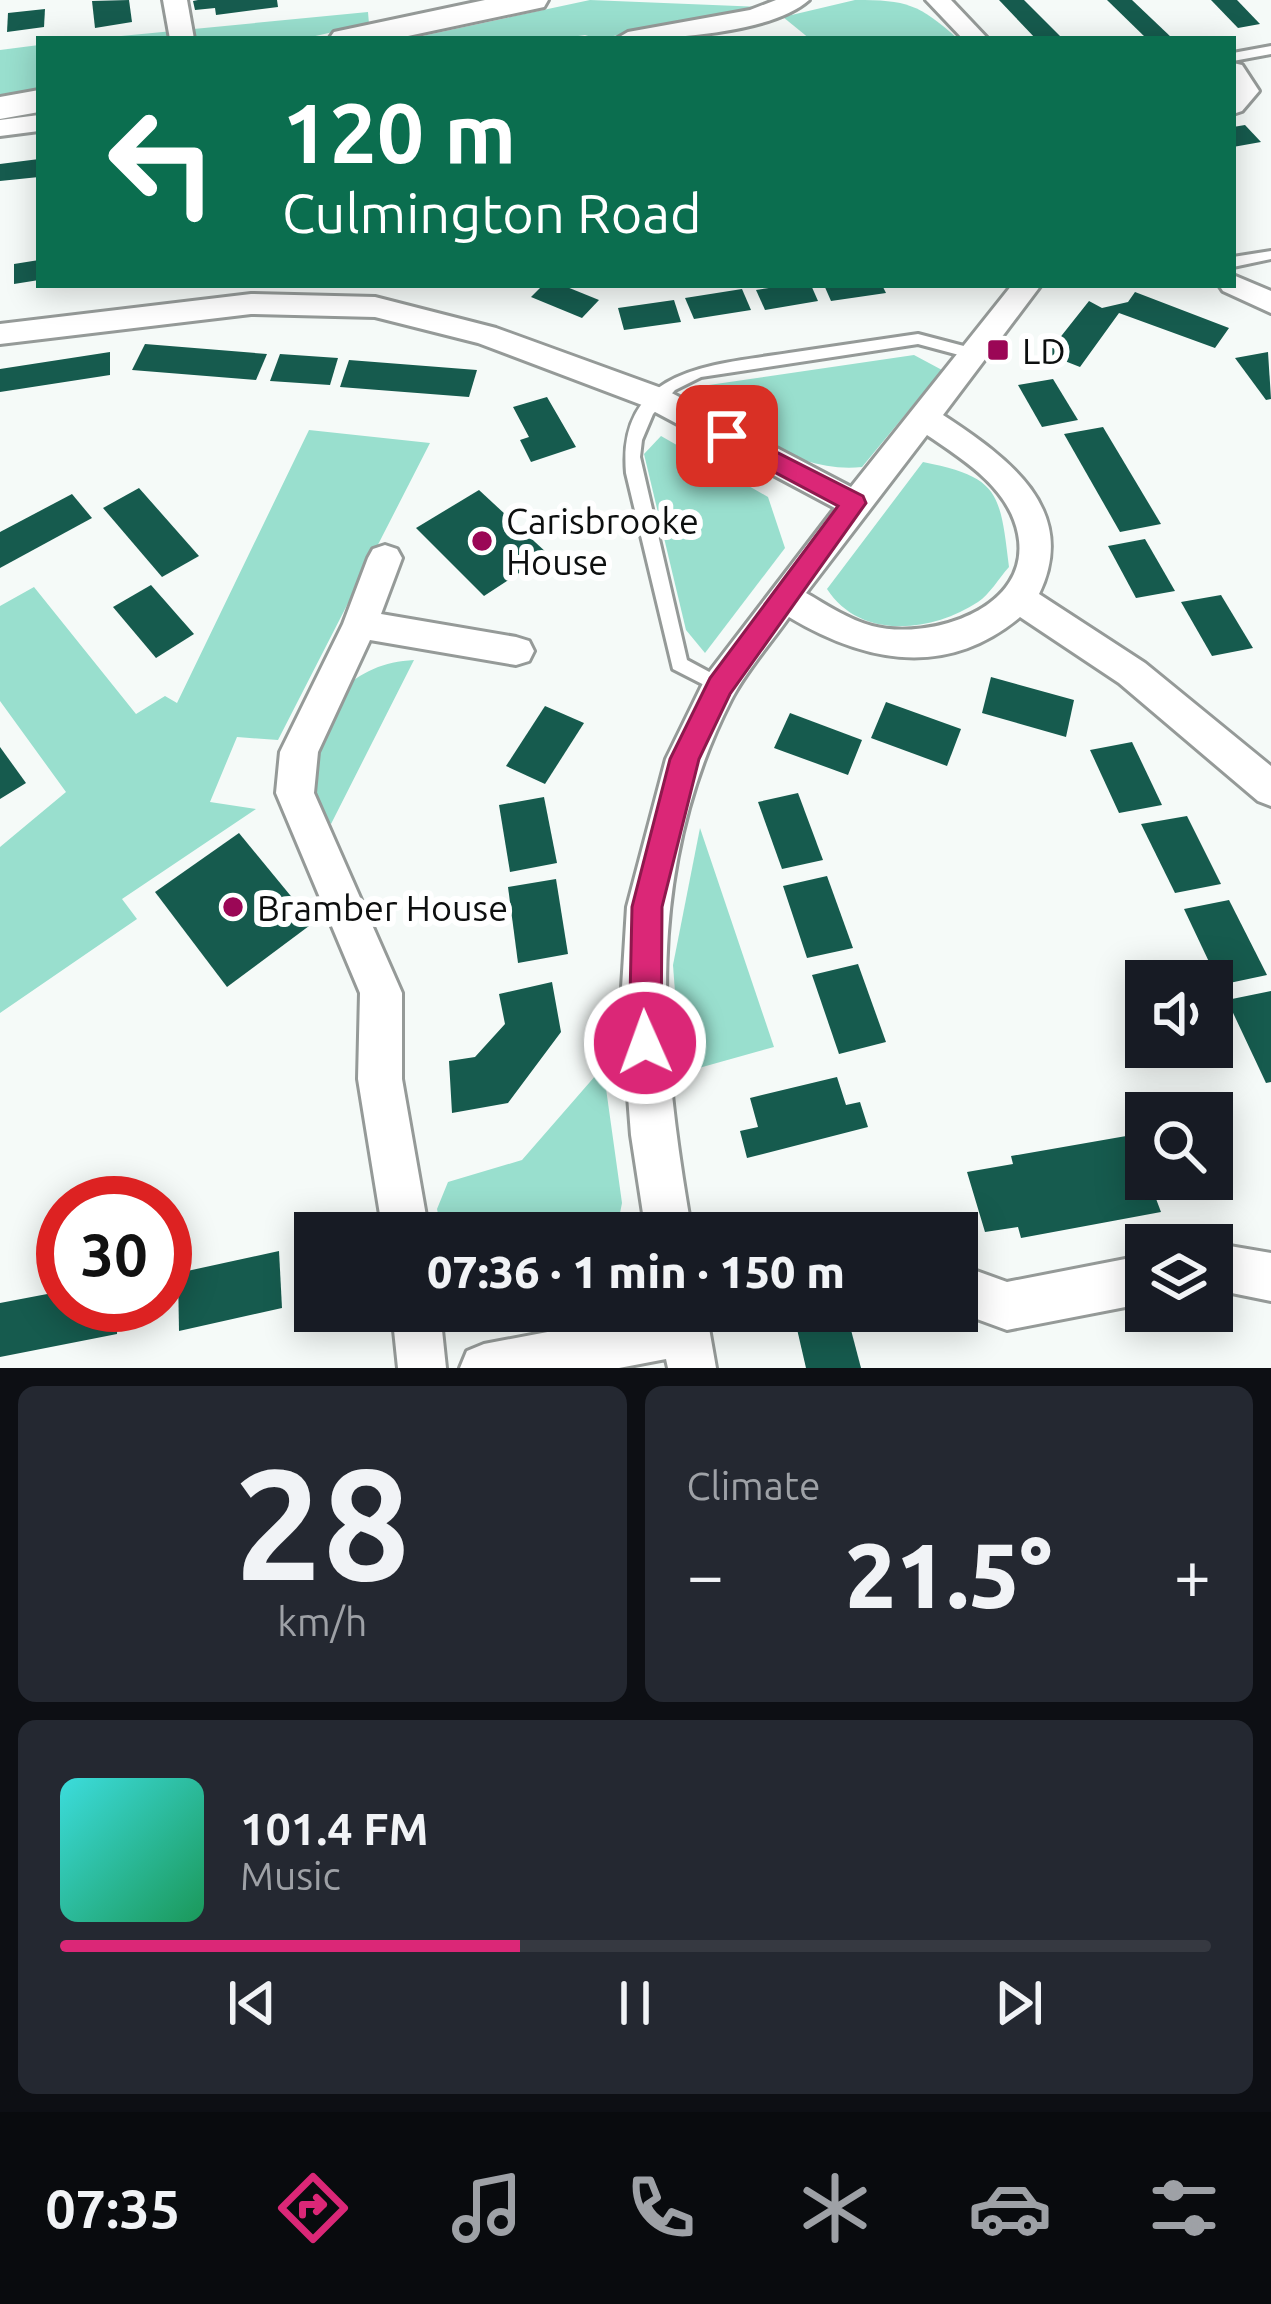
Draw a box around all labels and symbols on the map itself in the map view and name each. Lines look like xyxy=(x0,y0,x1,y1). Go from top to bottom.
place label: LD xyxy=(1022,330,1066,371)
marker: LD xyxy=(985,337,1011,363)
pin xyxy=(676,385,778,487)
place label: Carisbrooke House xyxy=(506,500,699,582)
marker: Carisbrooke House xyxy=(469,528,495,554)
place label: Bramber House xyxy=(257,887,508,928)
marker: Bramber House xyxy=(220,894,246,920)
position arrow xyxy=(582,980,708,1106)
speed limit sign: 30 xyxy=(36,1176,192,1332)

